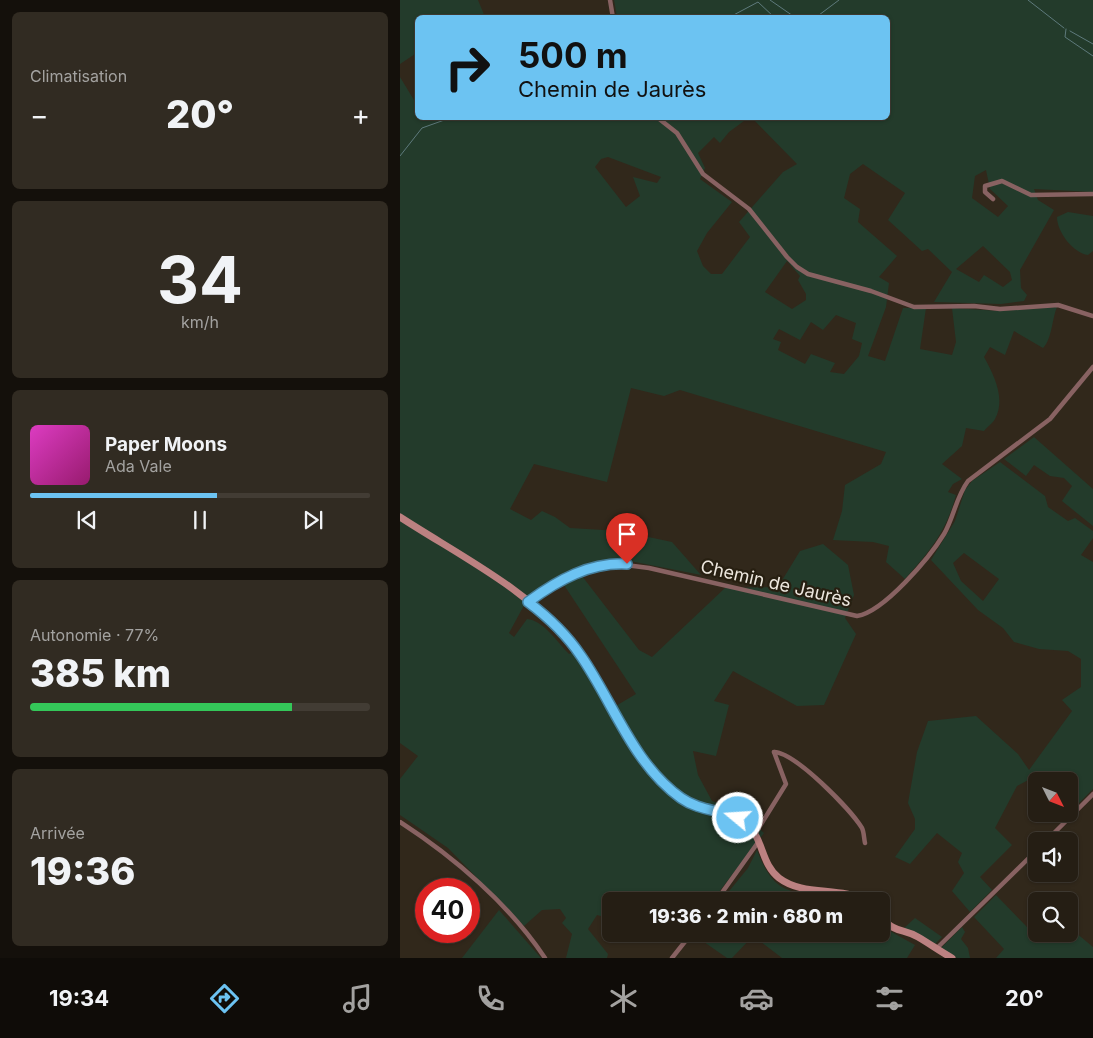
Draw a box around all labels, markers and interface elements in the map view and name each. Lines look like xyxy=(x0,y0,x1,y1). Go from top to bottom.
text: 500 m xyxy=(518,34,628,76)
icon: right xyxy=(435,35,500,100)
text: Climatisation xyxy=(30,66,127,86)
text: Chemin de Jaurès xyxy=(518,76,706,102)
text: 20° xyxy=(166,91,234,137)
text: − xyxy=(30,98,49,132)
text: + xyxy=(351,98,370,132)
text: 34 xyxy=(157,240,243,319)
text: km/h xyxy=(181,312,219,332)
text: Paper Moons xyxy=(105,433,227,456)
text: Ada Vale xyxy=(105,456,172,476)
icon: previous xyxy=(73,506,101,534)
icon: pause xyxy=(186,506,214,534)
icon: next xyxy=(299,506,327,534)
pin xyxy=(606,513,648,564)
icon: arrive xyxy=(613,520,641,548)
street label: Chemin de Jaurès xyxy=(699,555,853,611)
text: Autonomie · 77% xyxy=(30,625,159,645)
text: 385 km xyxy=(30,650,171,696)
north arrow xyxy=(1028,772,1078,822)
map controls xyxy=(1028,772,1078,942)
position arrow xyxy=(711,791,763,843)
text: Arrivée xyxy=(30,823,85,843)
button: sound xyxy=(1028,832,1078,882)
text: 19:36 xyxy=(30,848,135,894)
speed limit sign: 40 xyxy=(415,878,480,943)
button: search xyxy=(1028,892,1078,942)
text: 19:36 · 2 min · 680 m xyxy=(649,905,843,928)
icon: directions xyxy=(207,981,242,1016)
icon: music xyxy=(340,981,375,1016)
icon: phone xyxy=(473,981,508,1016)
icon: climate xyxy=(606,981,641,1016)
icon: car xyxy=(739,981,774,1016)
icon: filters xyxy=(872,981,907,1016)
text: 19:34 xyxy=(49,985,109,1011)
text: 20° xyxy=(1005,985,1044,1011)

